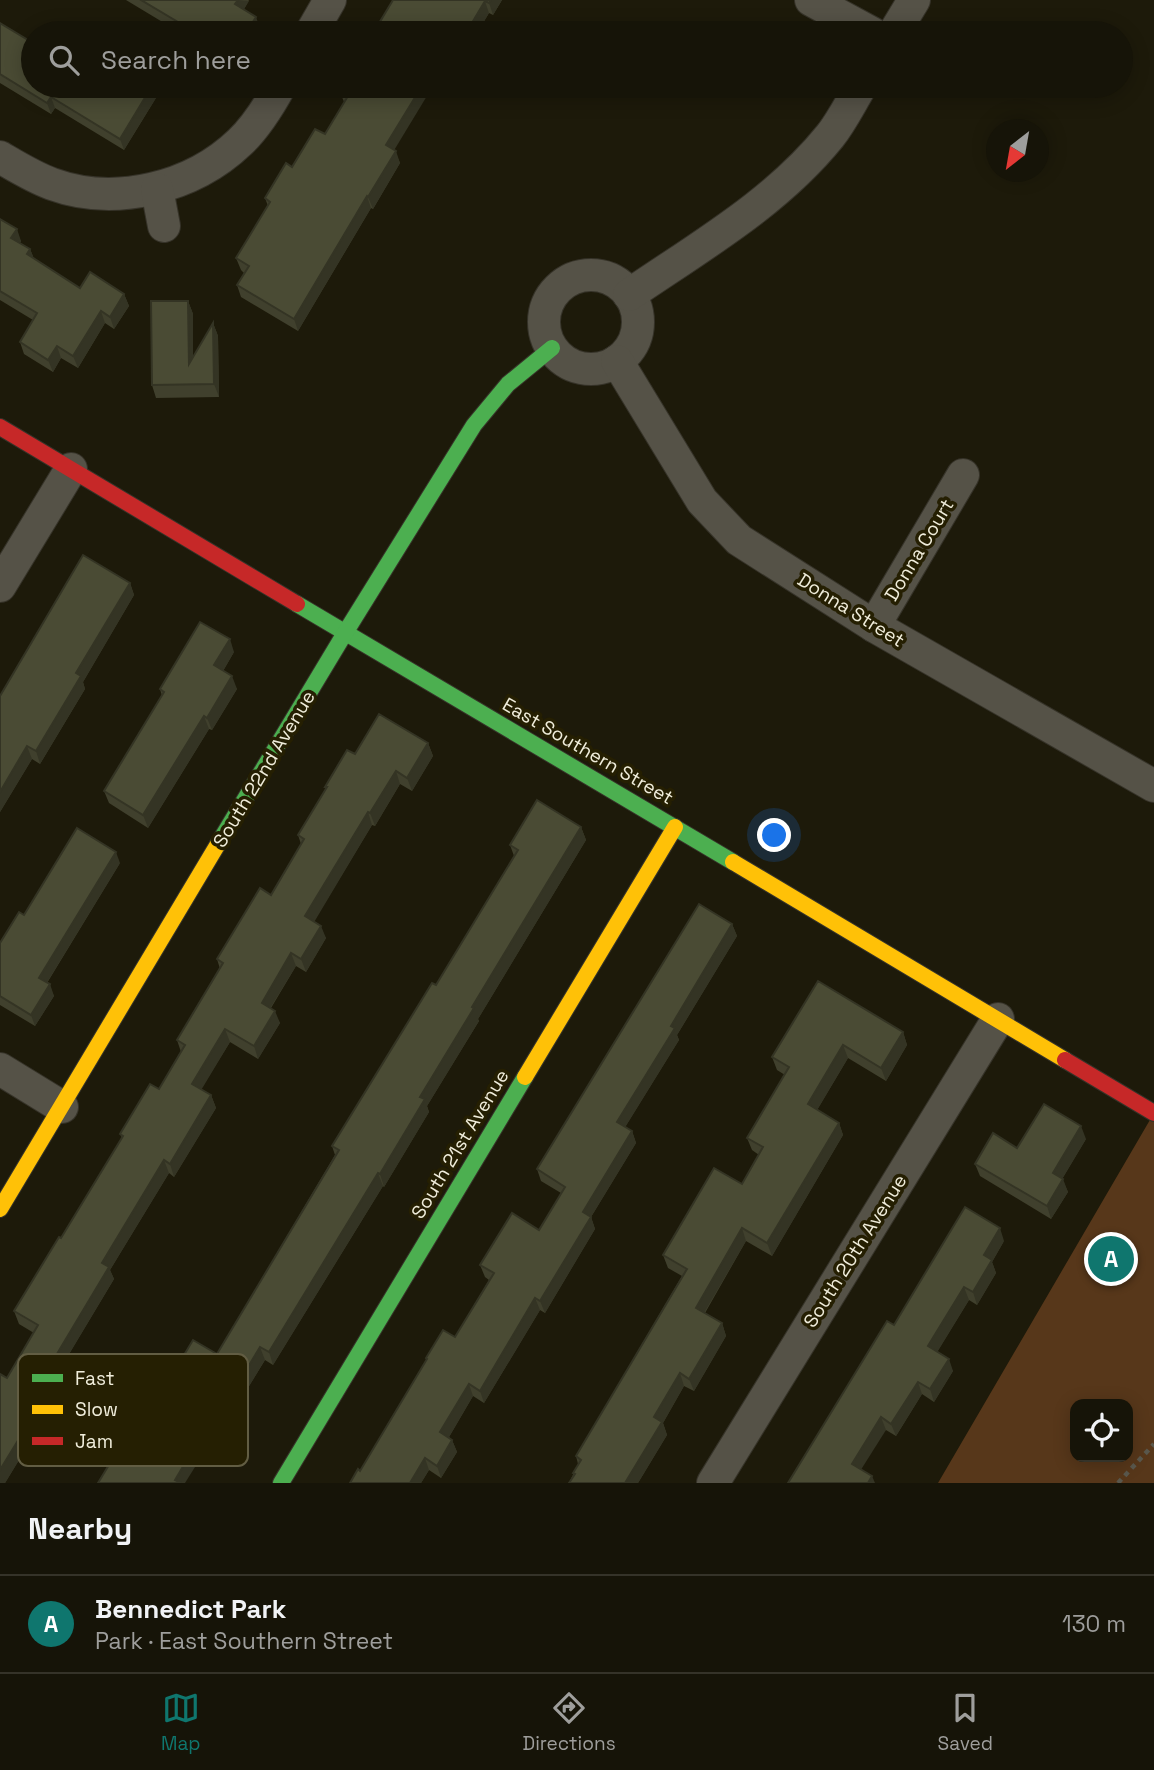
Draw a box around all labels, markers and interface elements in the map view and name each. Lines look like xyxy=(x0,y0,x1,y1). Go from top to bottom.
search box xyxy=(21,21,1133,98)
icon: search xyxy=(45,41,83,79)
text: Search here xyxy=(101,43,251,77)
north arrow xyxy=(986,119,1049,182)
street label: Donna Court xyxy=(879,494,959,606)
street label: Donna Street xyxy=(793,567,909,653)
street label: South 22nd Avenue xyxy=(207,686,321,852)
street label: East Southern Street xyxy=(498,692,678,810)
your location xyxy=(757,818,791,852)
street label: South 21st Avenue xyxy=(406,1065,514,1223)
street label: South 20th Avenue xyxy=(798,1170,912,1332)
pin: A xyxy=(1088,1233,1134,1285)
legend xyxy=(18,1354,248,1466)
text: Fast xyxy=(75,1366,115,1391)
text: Slow xyxy=(75,1397,118,1422)
map controls xyxy=(1070,1399,1133,1462)
button: locate xyxy=(1070,1399,1133,1462)
text: Jam xyxy=(75,1429,113,1454)
text: Nearby xyxy=(28,1509,132,1548)
text: Bennedict Park xyxy=(95,1592,287,1626)
text: A xyxy=(44,1609,58,1639)
text: 130 m xyxy=(1062,1609,1126,1639)
text: Park · East Southern Street xyxy=(95,1626,393,1656)
tab: Map xyxy=(161,1689,201,1756)
tab: Directions xyxy=(523,1689,616,1756)
tab: Saved xyxy=(938,1689,993,1756)

